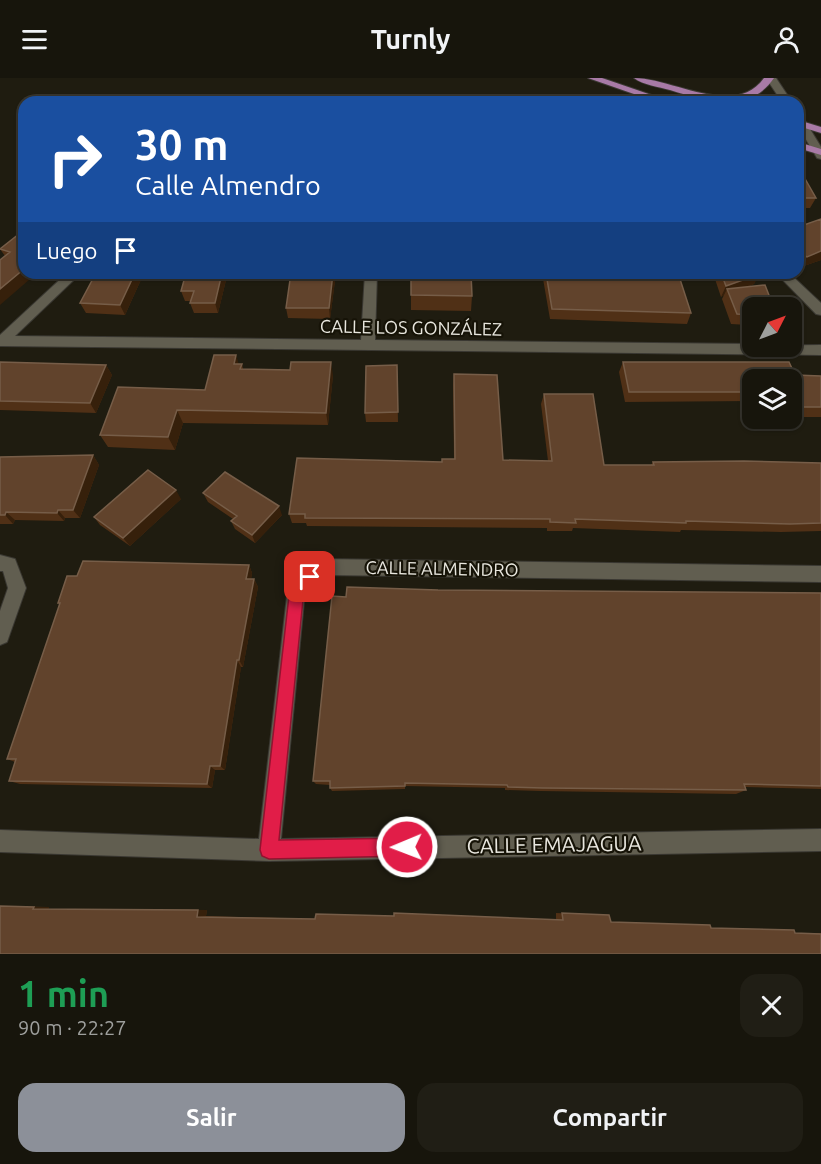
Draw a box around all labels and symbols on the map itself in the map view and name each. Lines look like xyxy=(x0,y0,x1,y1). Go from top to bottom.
north arrow xyxy=(742,297,802,357)
street label: CALLE LOS GONZÁLEZ xyxy=(320,314,502,339)
pin xyxy=(284,551,335,602)
street label: CALLE ALMENDRO xyxy=(365,557,519,579)
position arrow xyxy=(375,815,439,879)
street label: CALLE EMAJAGUA xyxy=(466,830,642,858)

